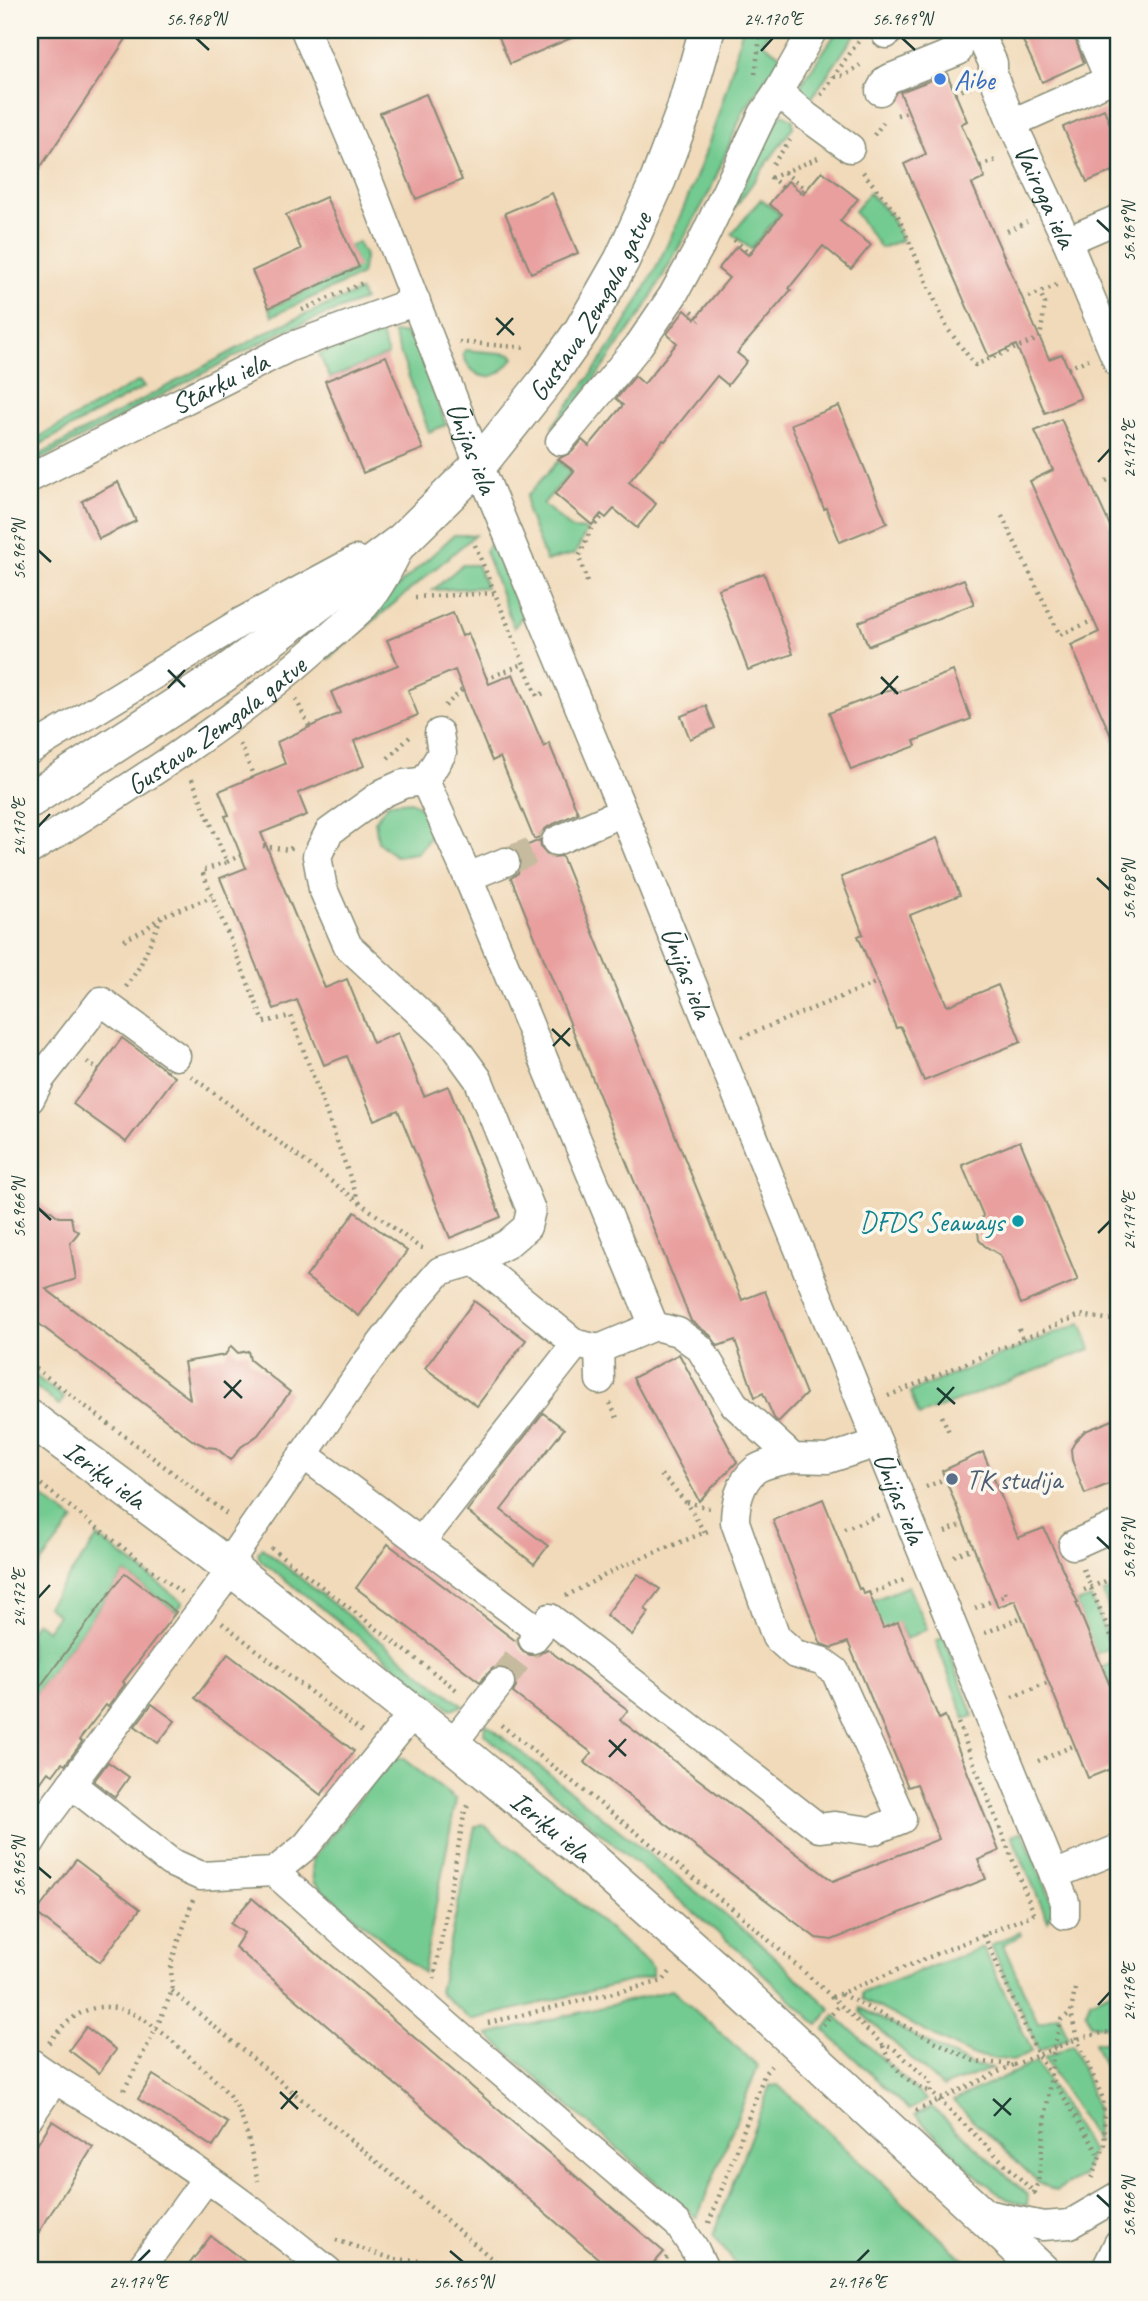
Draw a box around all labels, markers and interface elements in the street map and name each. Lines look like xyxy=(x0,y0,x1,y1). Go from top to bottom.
text: 56.968°N xyxy=(166,8,229,30)
text: 24.170°E xyxy=(744,8,805,30)
text: 56.969°N xyxy=(872,8,935,30)
place label: Aibe xyxy=(954,62,996,97)
marker: Aibe xyxy=(932,71,948,87)
street label: Vairoga iela xyxy=(1006,139,1085,255)
text: 56.969°N xyxy=(1118,199,1140,262)
street label: Gustava Zemgala gatve xyxy=(520,205,660,408)
street label: Stārķu iela xyxy=(165,343,276,422)
street label: Ūnijas iela xyxy=(438,397,507,500)
text: 24.172°E xyxy=(1118,417,1140,478)
text: 56.967°N xyxy=(8,517,30,580)
street label: Gustava Zemgala gatve xyxy=(120,647,315,803)
text: 24.170°E xyxy=(8,795,30,856)
text: 56.968°N xyxy=(1118,857,1140,920)
street label: Ūnijas iela xyxy=(653,922,722,1025)
text: 56.966°N xyxy=(8,1175,30,1238)
text: 24.174°E xyxy=(1118,1189,1140,1250)
place label: DFDS Seaways xyxy=(859,1204,1006,1239)
marker: DFDS Seaways xyxy=(1010,1213,1026,1229)
street label: Ieriķu iela xyxy=(57,1432,155,1518)
street label: Ūnijas iela xyxy=(866,1447,935,1550)
place label: TK studija xyxy=(966,1462,1065,1497)
marker: TK studija xyxy=(944,1471,960,1487)
text: 56.967°N xyxy=(1118,1516,1140,1579)
text: 24.172°E xyxy=(8,1566,30,1627)
street label: Ieriķu iela xyxy=(503,1783,600,1871)
text: 56.965°N xyxy=(8,1834,30,1897)
text: 24.176°E xyxy=(1118,1960,1140,2021)
text: 56.966°N xyxy=(1118,2174,1140,2237)
text: 24.174°E xyxy=(109,2271,170,2293)
text: 56.965°N xyxy=(433,2271,496,2293)
text: 24.176°E xyxy=(828,2271,889,2293)

